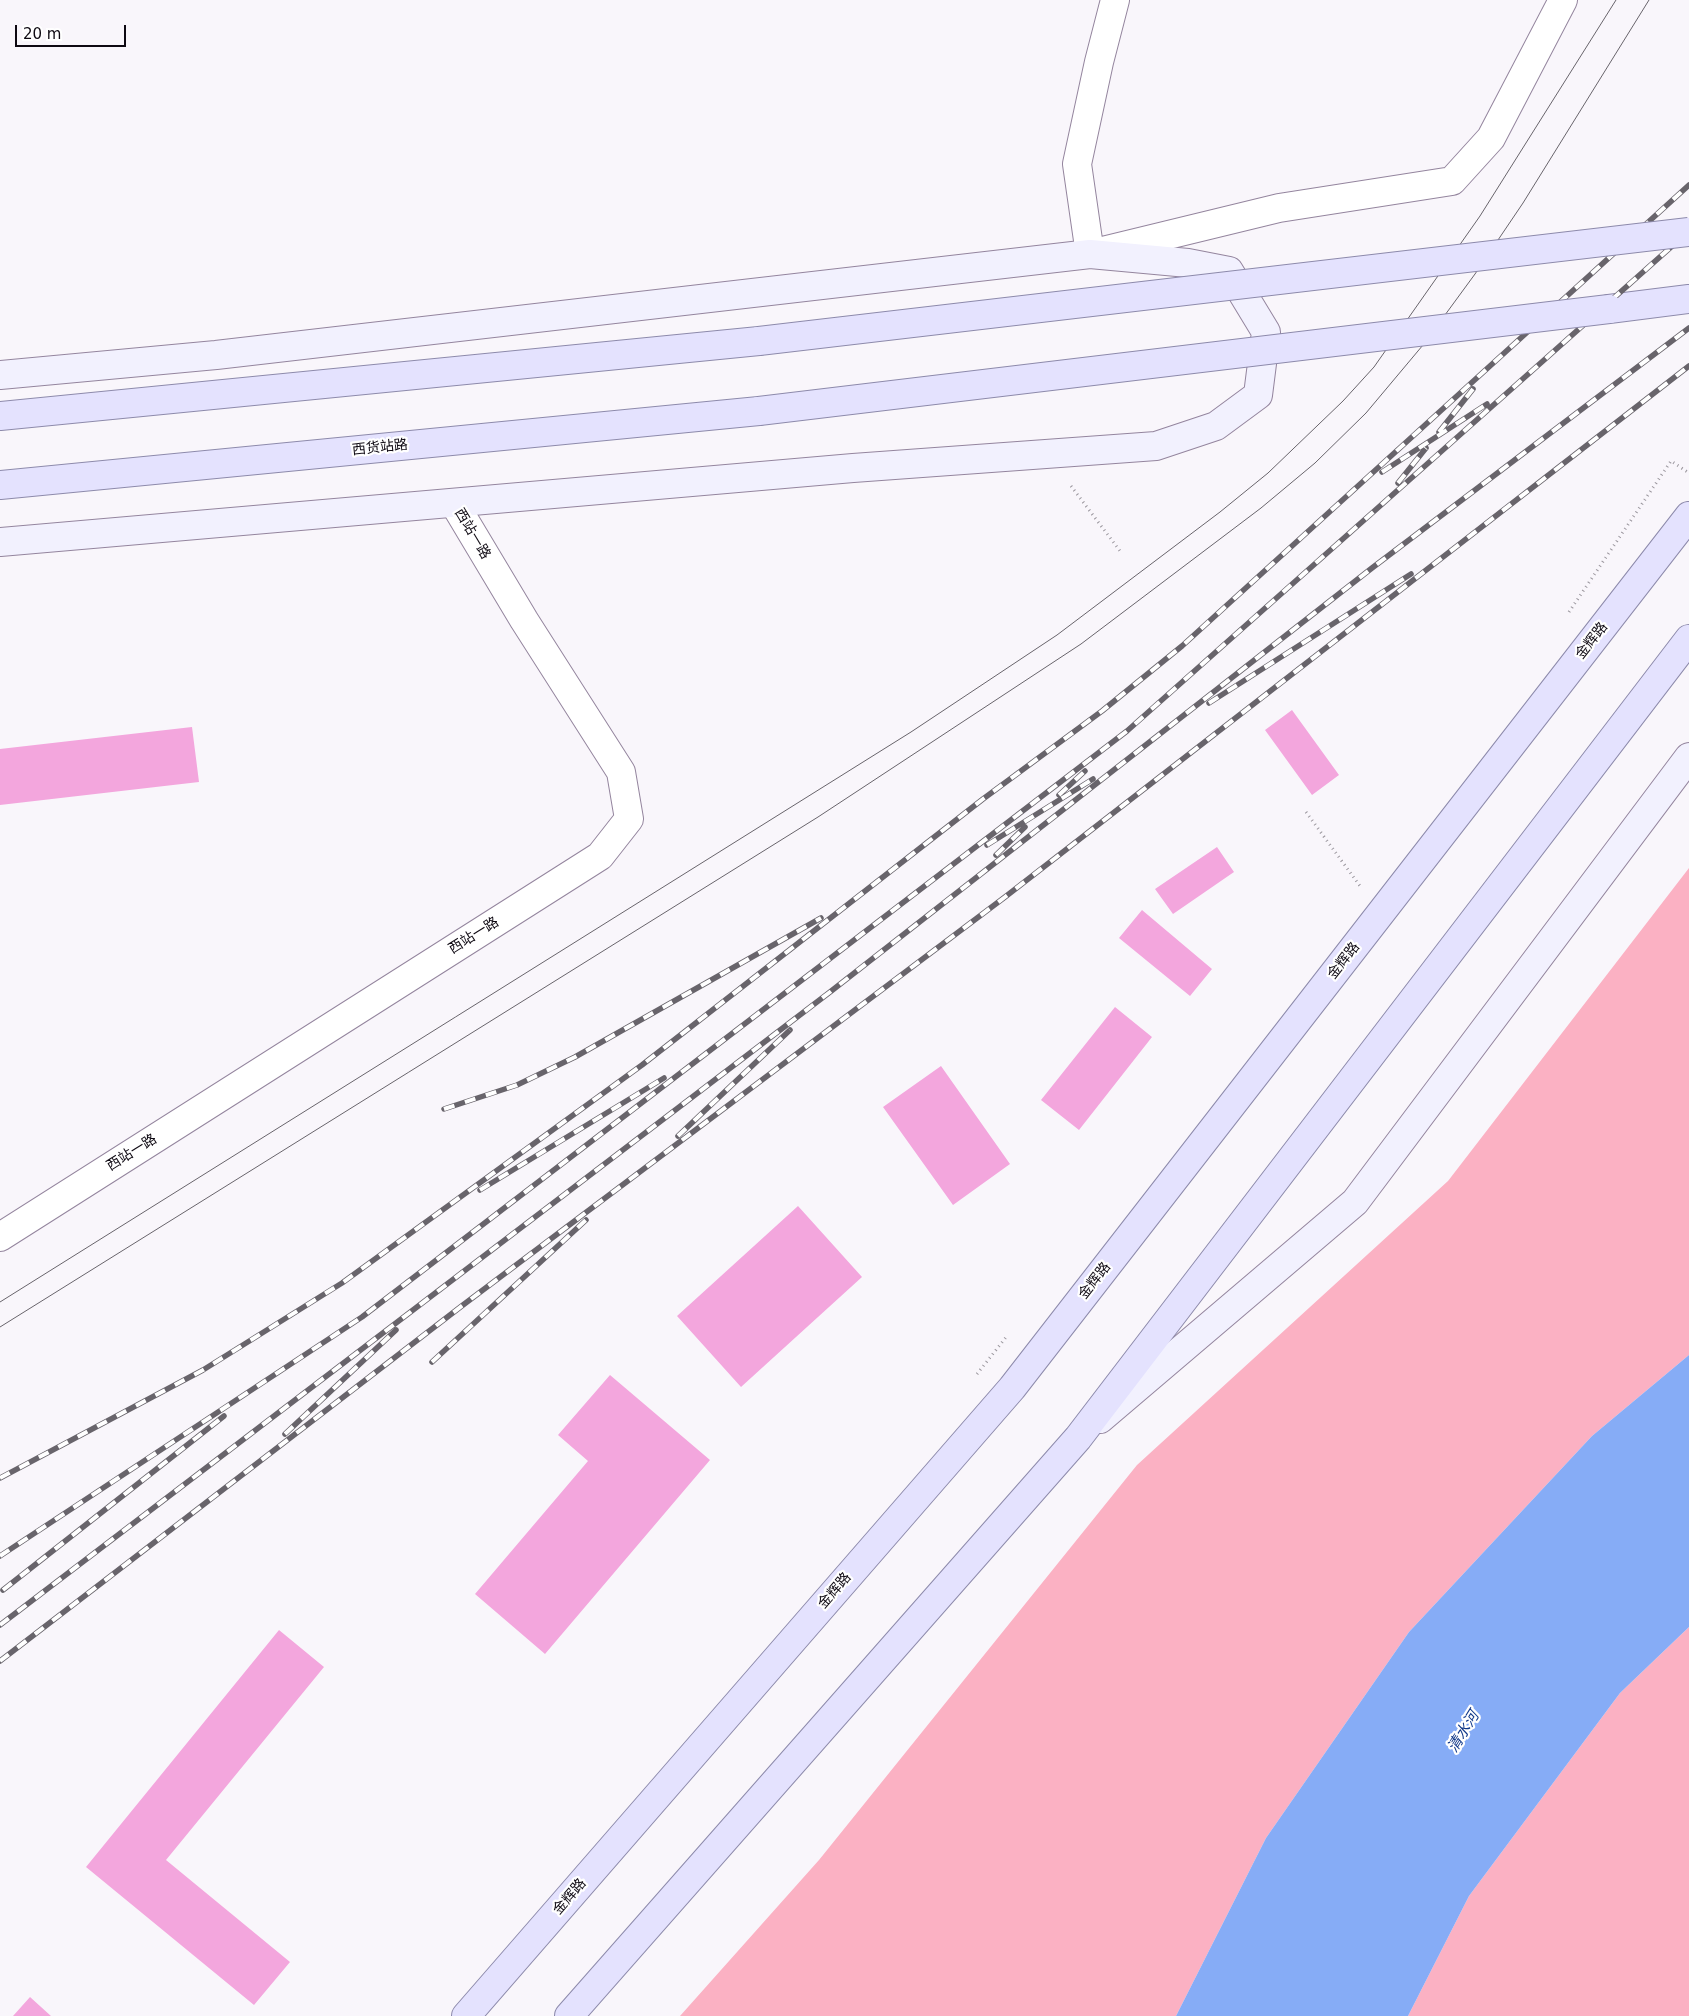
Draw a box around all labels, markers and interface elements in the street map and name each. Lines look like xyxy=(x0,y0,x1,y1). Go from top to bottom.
scale bar xyxy=(18,15,129,47)
text: 20 m xyxy=(23,25,61,43)
street label: 西货站路 xyxy=(351,437,409,459)
street label: 西站一路 xyxy=(450,506,494,562)
street label: 金辉路 xyxy=(1572,619,1612,663)
street label: 西站一路 xyxy=(446,914,502,958)
street label: 金辉路 xyxy=(1324,939,1364,983)
street label: 西站一路 xyxy=(104,1131,160,1175)
street label: 金辉路 xyxy=(1075,1259,1115,1303)
street label: 金辉路 xyxy=(815,1570,855,1612)
water label: 清水河 xyxy=(1444,1708,1484,1756)
street label: 金辉路 xyxy=(550,1876,590,1918)

